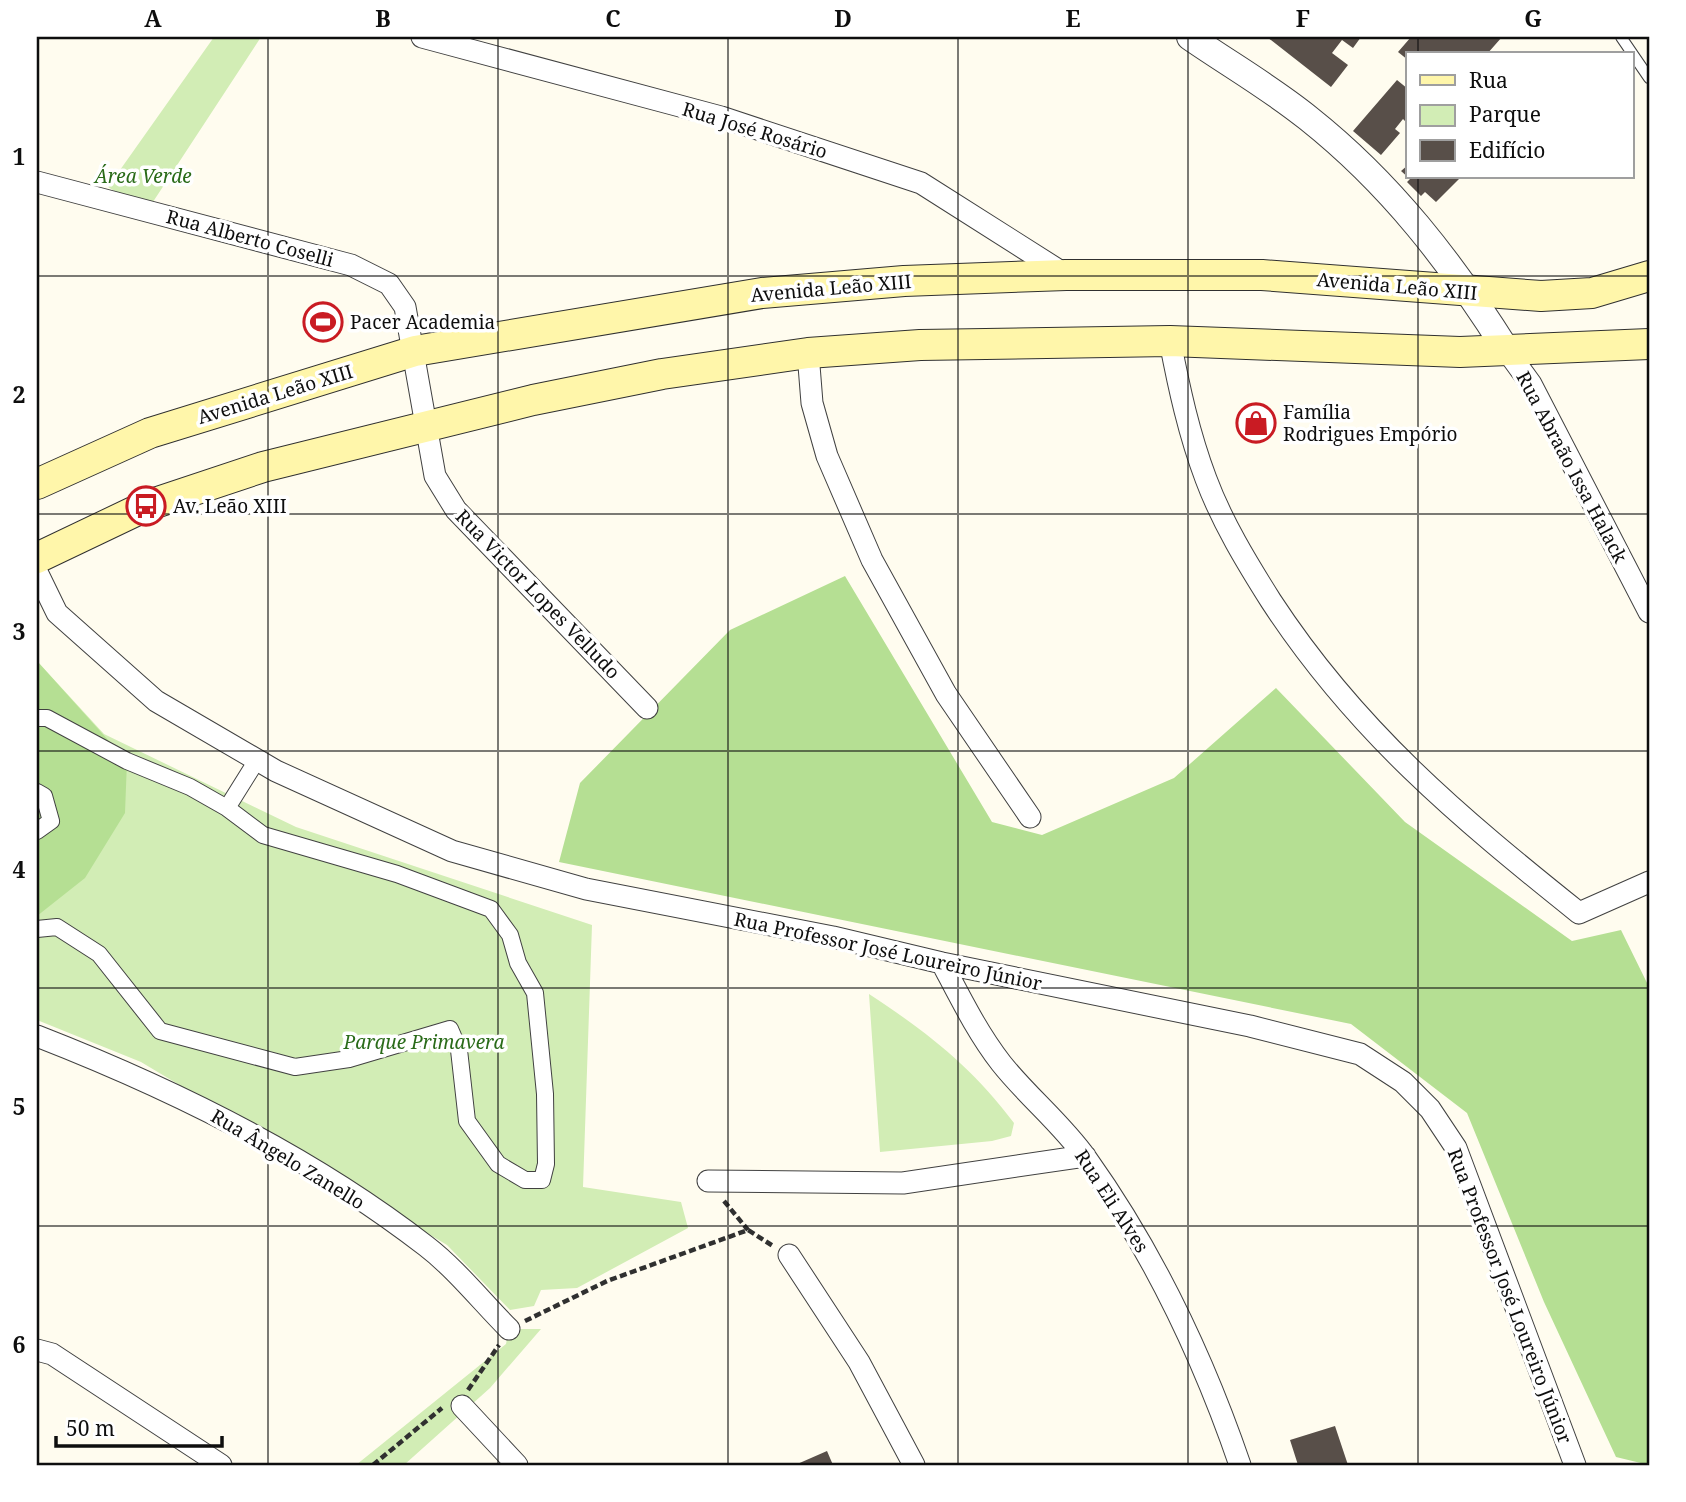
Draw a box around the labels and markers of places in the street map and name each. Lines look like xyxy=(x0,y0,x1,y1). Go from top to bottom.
sports icon: Pacer Academia xyxy=(302,301,344,343)
place label: Pacer Academia xyxy=(350,309,495,335)
place label: Família Rodrigues Empório xyxy=(1283,399,1458,447)
shop icon: Família Rodrigues Empório xyxy=(1235,402,1277,444)
bus stop icon: Av. Leão XIII xyxy=(125,485,167,527)
place label: Av. Leão XIII xyxy=(173,493,287,519)

